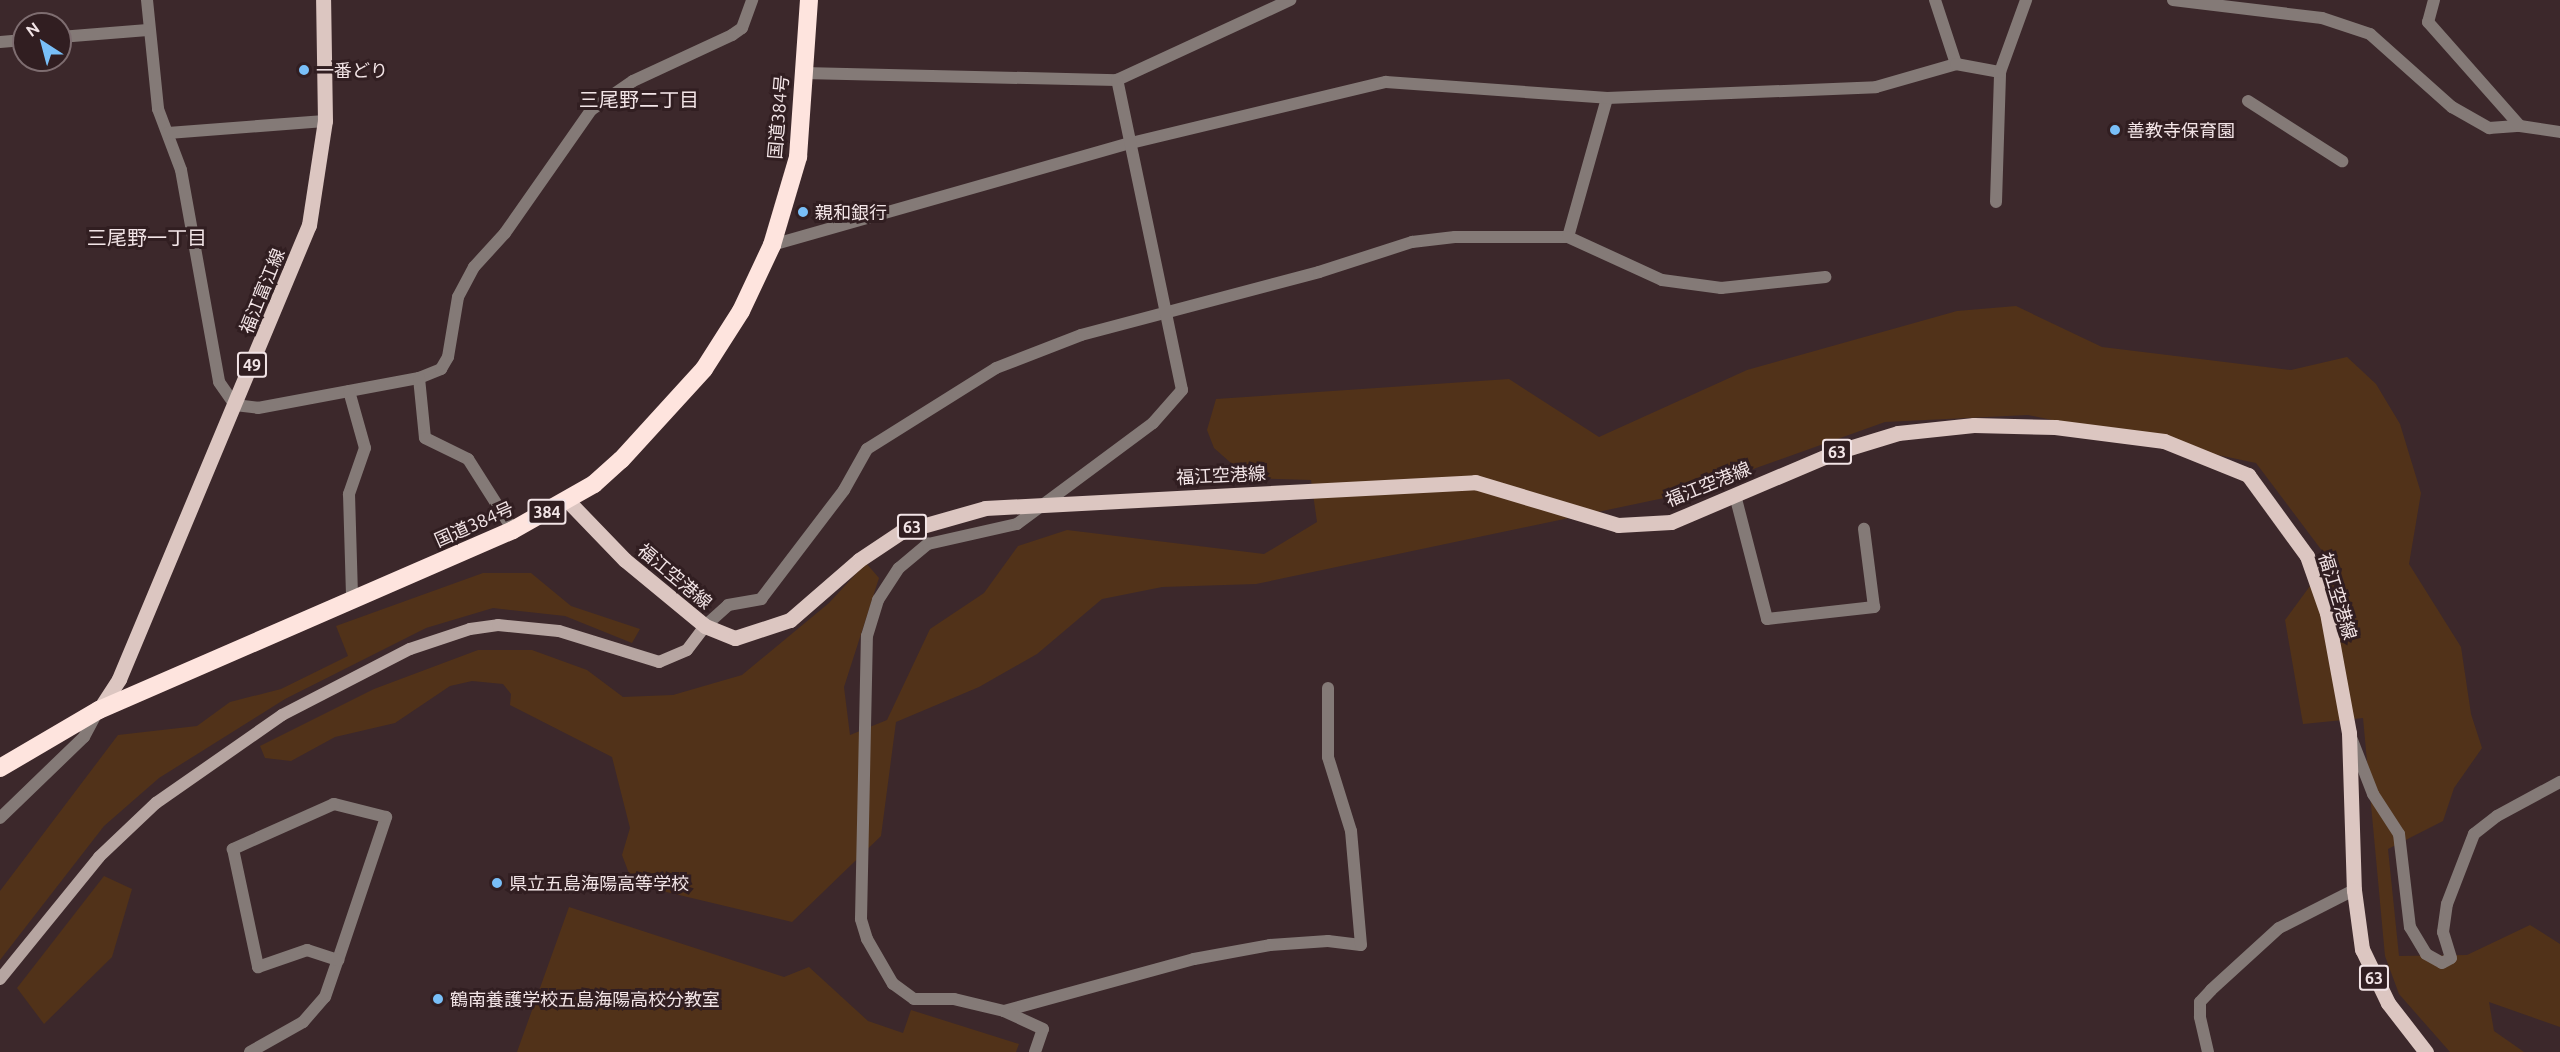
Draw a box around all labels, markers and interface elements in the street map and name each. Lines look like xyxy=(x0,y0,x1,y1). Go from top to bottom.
north arrow xyxy=(12,12,72,72)
text: N xyxy=(22,18,43,40)
place label: 一番どり xyxy=(316,59,388,81)
marker: 一番どり xyxy=(297,63,311,77)
street label: 国道384号 xyxy=(764,74,792,160)
district label: 三尾野二丁目 xyxy=(579,87,699,111)
place label: 善教寺保育園 xyxy=(2127,119,2235,141)
marker: 善教寺保育園 xyxy=(2108,123,2122,137)
place label: 親和銀行 xyxy=(815,201,887,223)
marker: 親和銀行 xyxy=(796,205,810,219)
district label: 三尾野一丁目 xyxy=(87,225,207,249)
street label: 福江富江線 xyxy=(235,245,289,337)
road number: 49 xyxy=(236,352,268,378)
road number: 63 xyxy=(1820,439,1854,465)
street label: 福江空港線 xyxy=(1662,457,1754,511)
street label: 福江空港線 xyxy=(1175,462,1267,488)
street label: 国道384号 xyxy=(431,497,517,551)
road number: 384 xyxy=(526,499,568,525)
road number: 63 xyxy=(896,514,928,540)
street label: 福江空港線 xyxy=(634,539,716,613)
street label: 福江空港線 xyxy=(2315,550,2361,642)
place label: 県立五島海陽高等学校 xyxy=(509,872,689,894)
marker: 県立五島海陽高等学校 xyxy=(490,876,504,890)
road number: 63 xyxy=(2358,965,2390,991)
place label: 鶴南養護学校五島海陽高校分教室 xyxy=(450,988,720,1010)
marker: 鶴南養護学校五島海陽高校分教室 xyxy=(431,992,445,1006)

